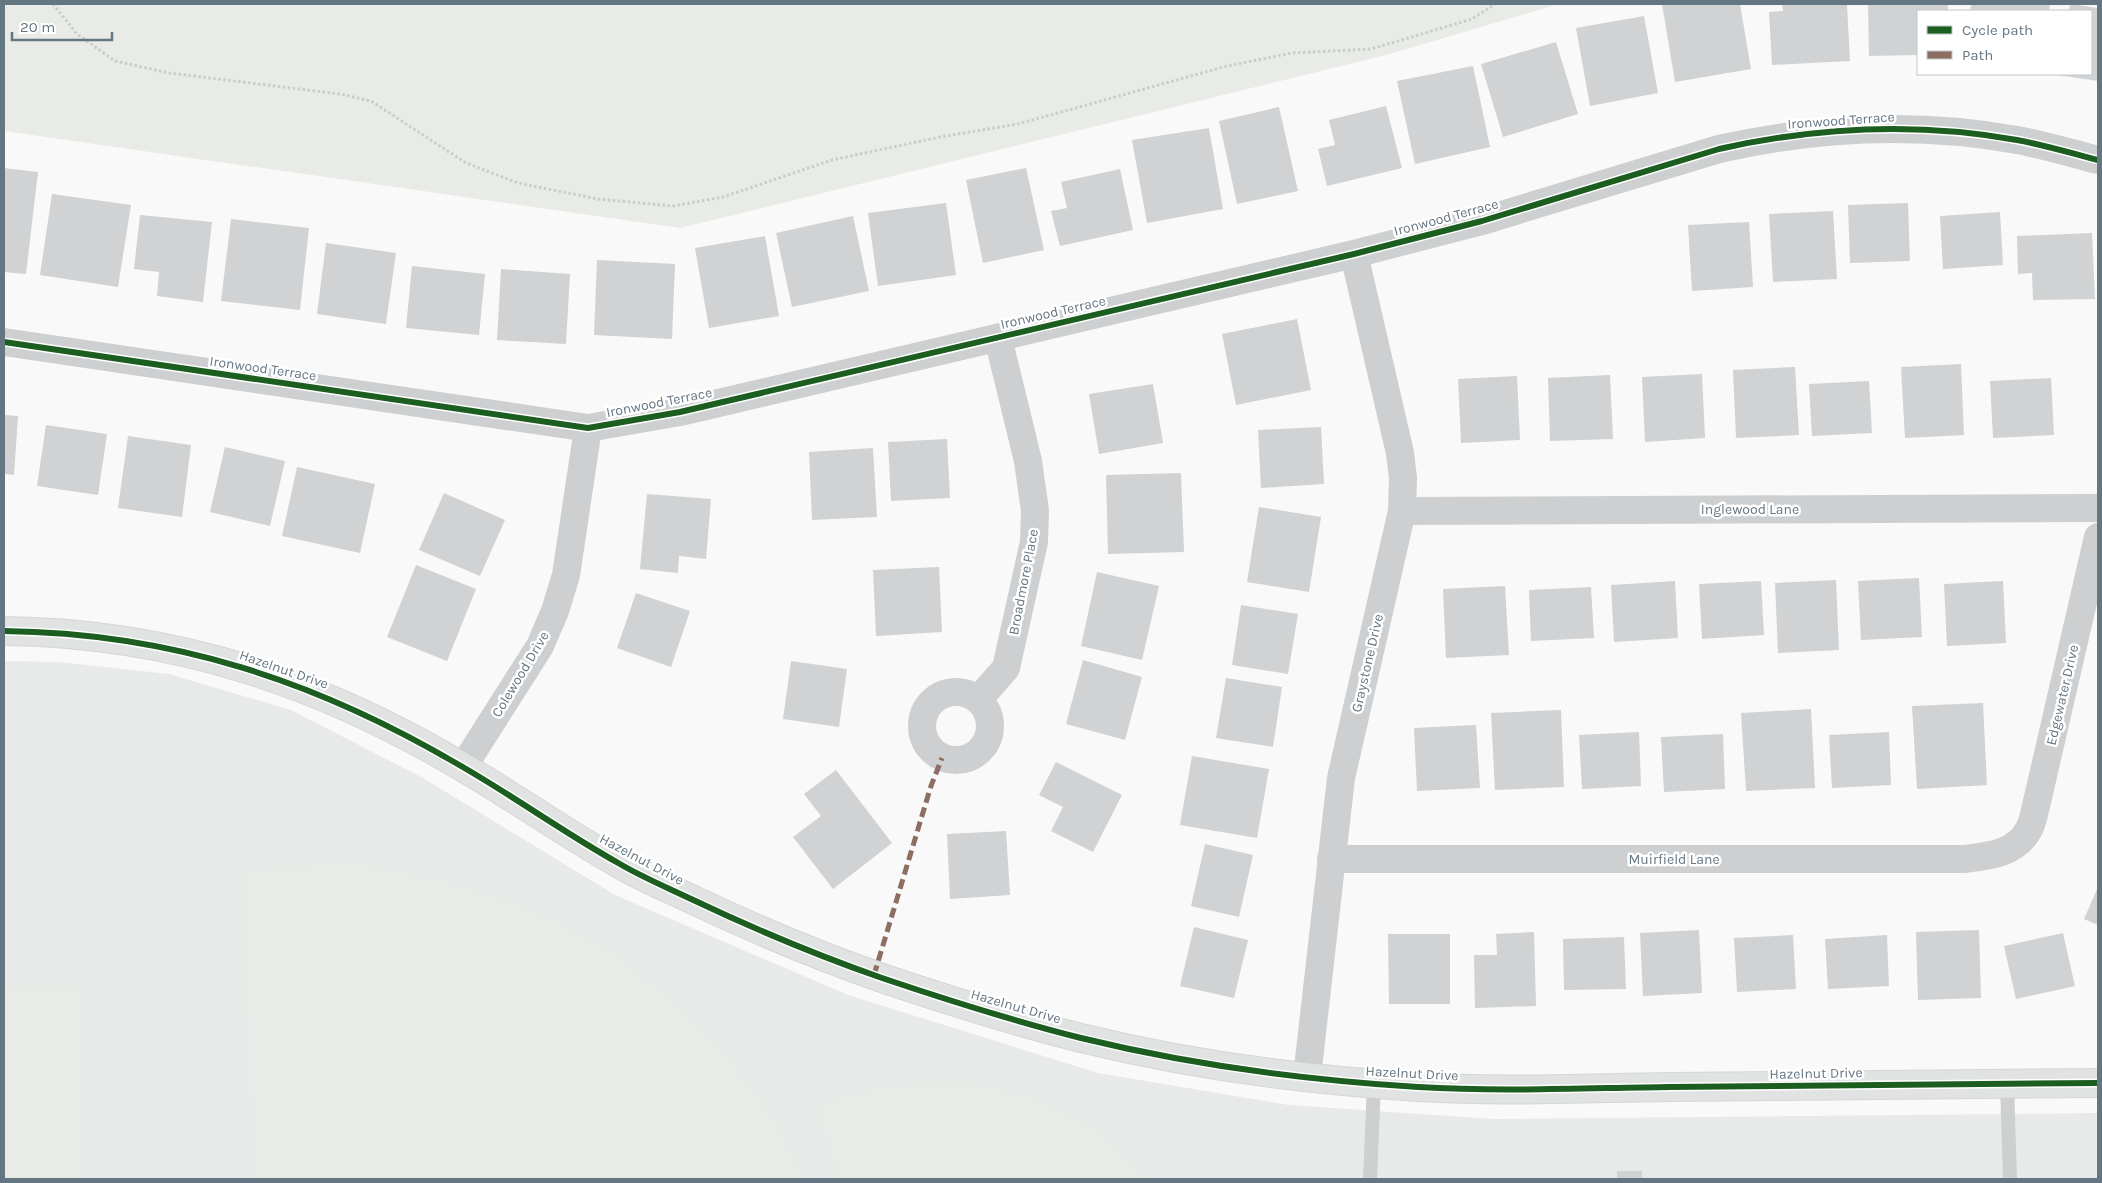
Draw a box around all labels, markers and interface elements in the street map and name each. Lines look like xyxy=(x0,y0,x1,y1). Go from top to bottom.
scale bar xyxy=(12,10,112,42)
legend xyxy=(1917,10,2092,75)
text: 20 m xyxy=(20,18,55,36)
text: Cycle path xyxy=(1962,21,2033,39)
text: Path xyxy=(1962,46,1993,64)
street label: Ironwood Terrace xyxy=(1787,108,1895,133)
street label: Ironwood Terrace xyxy=(1392,195,1500,240)
street label: Ironwood Terrace xyxy=(999,292,1107,333)
street label: Ironwood Terrace xyxy=(208,353,317,384)
street label: Ironwood Terrace xyxy=(605,384,714,421)
street label: Inglewood Lane xyxy=(1701,501,1799,518)
street label: Broadmore Place xyxy=(1005,528,1042,636)
street label: Graystone Drive xyxy=(1348,612,1387,714)
street label: Colewood Drive xyxy=(488,628,553,720)
street label: Edgewater Drive xyxy=(2043,643,2082,747)
street label: Hazelnut Drive xyxy=(237,646,331,693)
street label: Hazelnut Drive xyxy=(597,830,687,889)
street label: Muirfield Lane xyxy=(1628,851,1720,868)
street label: Hazelnut Drive xyxy=(969,985,1063,1027)
street label: Hazelnut Drive xyxy=(1365,1063,1459,1084)
street label: Hazelnut Drive xyxy=(1769,1064,1863,1083)

